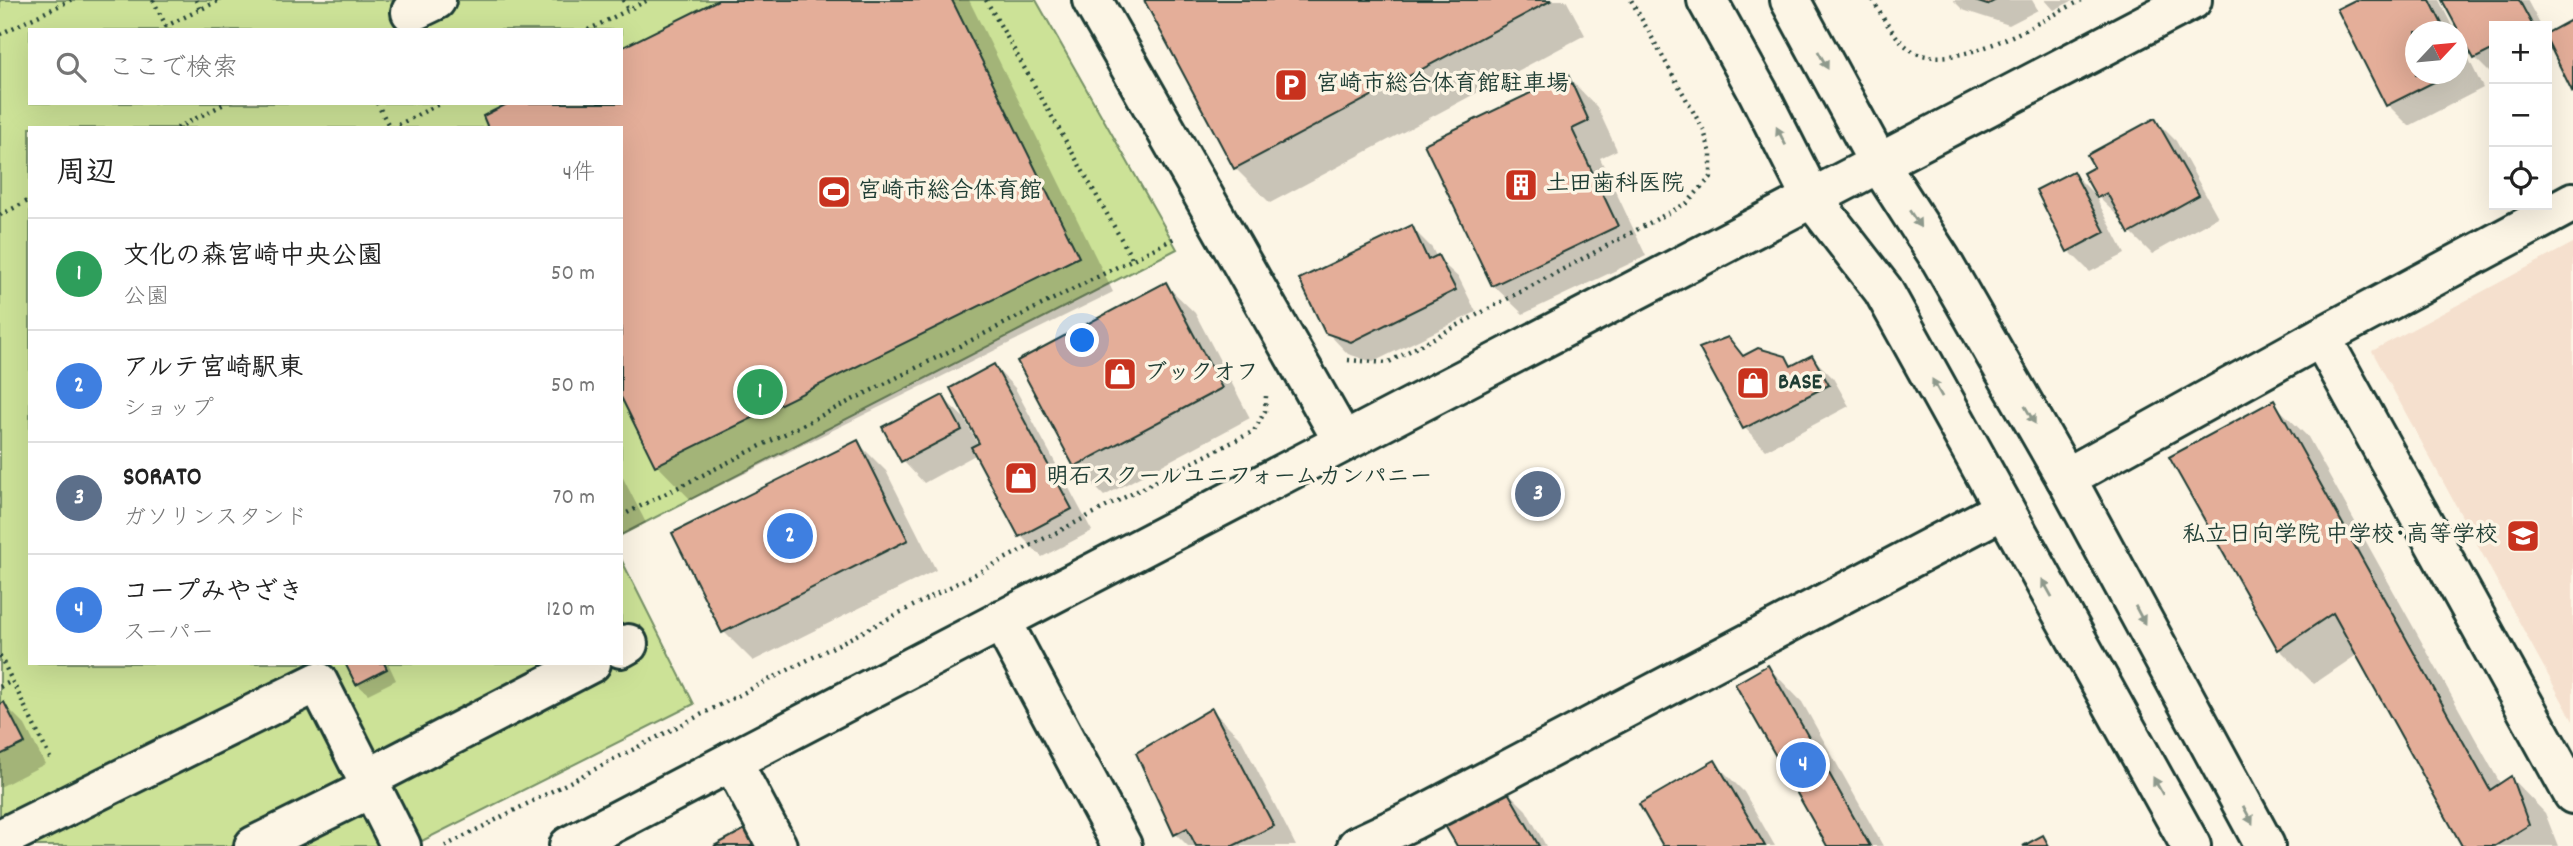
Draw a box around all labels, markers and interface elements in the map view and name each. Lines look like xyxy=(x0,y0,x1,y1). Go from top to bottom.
north arrow xyxy=(2405,21,2468,84)
map controls xyxy=(2489,21,2552,210)
button: + xyxy=(2489,21,2552,84)
search box xyxy=(28,28,623,105)
icon: search xyxy=(52,48,90,86)
one-way arrow xyxy=(1817,50,1828,70)
text: ここで検索 xyxy=(108,51,238,88)
parking icon: 宮崎市総合体育館駐車場 xyxy=(1272,66,1310,104)
place label: 宮崎市総合体育館駐車場 xyxy=(1316,69,1569,102)
button: − xyxy=(2489,84,2552,147)
one-way arrow xyxy=(1775,126,1786,146)
button: locate xyxy=(2489,147,2552,210)
text: 周辺 xyxy=(56,154,116,197)
text: 4件 xyxy=(562,158,595,191)
building icon: 土田歯科医院 xyxy=(1502,166,1540,204)
place label: 土田歯科医院 xyxy=(1546,169,1684,202)
sports icon: 宮崎市総合体育館 xyxy=(815,173,853,211)
place label: 宮崎市総合体育館 xyxy=(858,176,1042,209)
one-way arrow xyxy=(1909,210,1922,229)
text: 文化の森宮崎中央公園 xyxy=(123,239,383,276)
text: 1 xyxy=(76,258,82,291)
text: 50 m xyxy=(551,258,595,291)
text: 公園 xyxy=(123,282,169,315)
your location xyxy=(1065,323,1099,357)
text: アルテ宮崎駅東 xyxy=(123,351,303,388)
shop icon: ブックオフ xyxy=(1101,355,1139,393)
place label: ブックオフ xyxy=(1144,358,1259,391)
shop icon: BASE xyxy=(1734,364,1772,402)
pin: 1 xyxy=(737,366,783,418)
place label: BASE xyxy=(1778,367,1823,400)
text: 2 xyxy=(74,370,84,403)
text: 50 m xyxy=(551,370,595,403)
one-way arrow xyxy=(1931,379,1943,398)
text: ショップ xyxy=(123,394,214,427)
one-way arrow xyxy=(2024,406,2037,425)
shop icon: 明石スクールユニフォームカンパニー xyxy=(1002,459,1040,497)
text: SORATO xyxy=(123,460,202,497)
place label: 明石スクールユニフォームカンパニー xyxy=(1046,462,1432,495)
pin: 3 xyxy=(1515,468,1561,520)
text: 3 xyxy=(74,482,84,515)
text: 70 m xyxy=(553,482,595,515)
text: ガソリンスタンド xyxy=(123,503,307,536)
pin: 2 xyxy=(767,510,813,562)
school or university icon: 私立日向学院 中学校･高等学校 xyxy=(2504,517,2542,555)
place label: 私立日向学院 中学校･高等学校 xyxy=(2182,520,2498,553)
text: コープみやざき xyxy=(123,575,304,612)
one-way arrow xyxy=(2041,578,2053,597)
text: 4 xyxy=(74,594,84,627)
text: 120 m xyxy=(546,594,595,627)
one-way arrow xyxy=(2134,605,2146,625)
text: スーパー xyxy=(123,618,214,651)
pin: 4 xyxy=(1780,739,1826,791)
one-way arrow xyxy=(2152,777,2164,796)
one-way arrow xyxy=(2242,805,2254,825)

